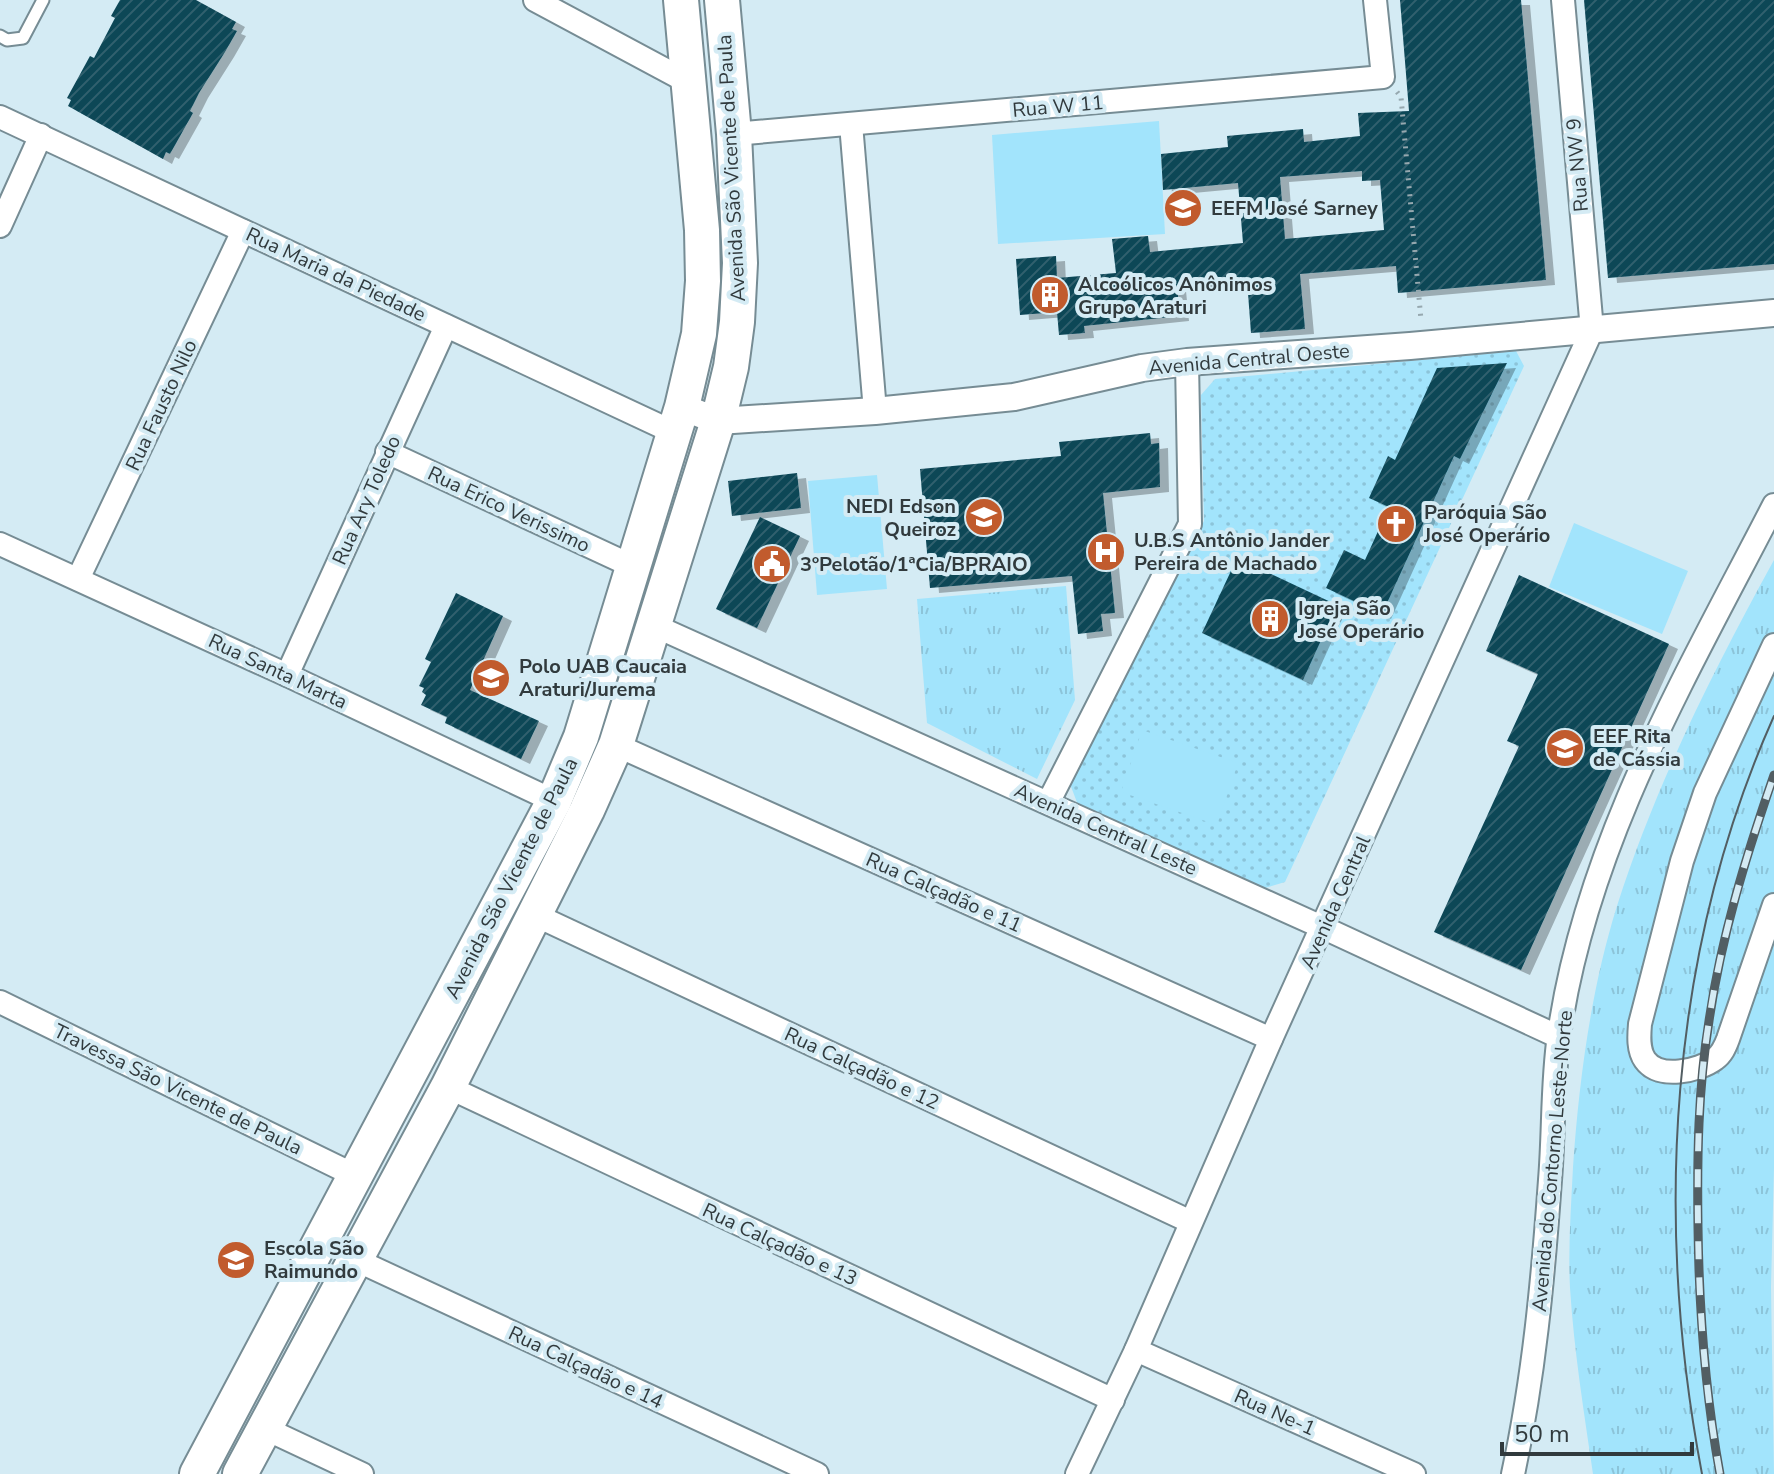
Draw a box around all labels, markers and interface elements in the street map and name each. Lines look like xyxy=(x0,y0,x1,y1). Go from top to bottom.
street label: Avenida São Vicente de Paula xyxy=(711,34,752,302)
street label: Rua W 11 xyxy=(1011,89,1105,124)
street label: Rua NW 9 xyxy=(1560,117,1595,213)
school or university icon: EEFM José Sarney xyxy=(1162,187,1204,229)
place label: EEFM José Sarney xyxy=(1211,195,1378,222)
street label: Rua Maria da Piedade xyxy=(241,221,430,328)
place label: Alcoólicos Anônimos Grupo Araturi xyxy=(1078,271,1273,321)
building icon: Alcoólicos Anônimos Grupo Araturi xyxy=(1029,274,1071,316)
street label: Rua Fausto Nilo xyxy=(119,335,204,475)
street label: Avenida Central Oeste xyxy=(1147,337,1351,382)
street label: Rua Ary Toledo xyxy=(326,431,407,569)
street label: Rua Erico Verissimo xyxy=(423,460,594,559)
place label: NEDI Edson Queiroz xyxy=(846,493,956,543)
school or university icon: NEDI Edson Queiroz xyxy=(963,496,1005,538)
place label: Paróquia São José Operário xyxy=(1423,499,1550,549)
church icon: Paróquia São José Operário xyxy=(1375,503,1417,545)
place label: U.B.S Antônio Jander Pereira de Machado xyxy=(1134,527,1330,577)
hospital icon: U.B.S Antônio Jander Pereira de Machado xyxy=(1085,531,1127,573)
public building icon: 3ºPelotão/1ªCia/BPRAIO xyxy=(751,543,793,585)
place label: 3ºPelotão/1ªCia/BPRAIO xyxy=(800,551,1028,578)
place label: Igreja São José Operário xyxy=(1297,595,1424,645)
building icon: Igreja São José Operário xyxy=(1249,598,1291,640)
street label: Rua Santa Marta xyxy=(204,627,352,715)
place label: Polo UAB Caucaia Araturi/Jurema xyxy=(519,653,687,703)
school or university icon: Polo UAB Caucaia Araturi/Jurema xyxy=(470,657,512,699)
place label: EEF Rita de Cássia xyxy=(1593,723,1681,773)
school or university icon: EEF Rita de Cássia xyxy=(1544,727,1586,769)
street label: Avenida São Vicente de Paula xyxy=(439,753,584,1004)
street label: Avenida Central Leste xyxy=(1010,777,1201,882)
street label: Avenida Central xyxy=(1294,831,1377,973)
street label: Rua Calçadão e 11 xyxy=(862,846,1026,939)
street label: Avenida do Contorno Leste-Norte xyxy=(1526,1009,1579,1313)
street label: Travessa São Vicente de Paula xyxy=(49,1017,306,1161)
street label: Rua Calçadão e 12 xyxy=(780,1021,944,1116)
street label: Rua Calçadão e 13 xyxy=(698,1197,862,1292)
place label: Escola São Raimundo xyxy=(264,1235,364,1285)
school or university icon: Escola São Raimundo xyxy=(215,1239,257,1281)
street label: Rua Calçadão e 14 xyxy=(504,1320,668,1415)
street label: Rua Ne-1 xyxy=(1230,1383,1320,1442)
scale bar xyxy=(1502,1406,1692,1456)
text: 50 m xyxy=(1514,1418,1570,1450)

